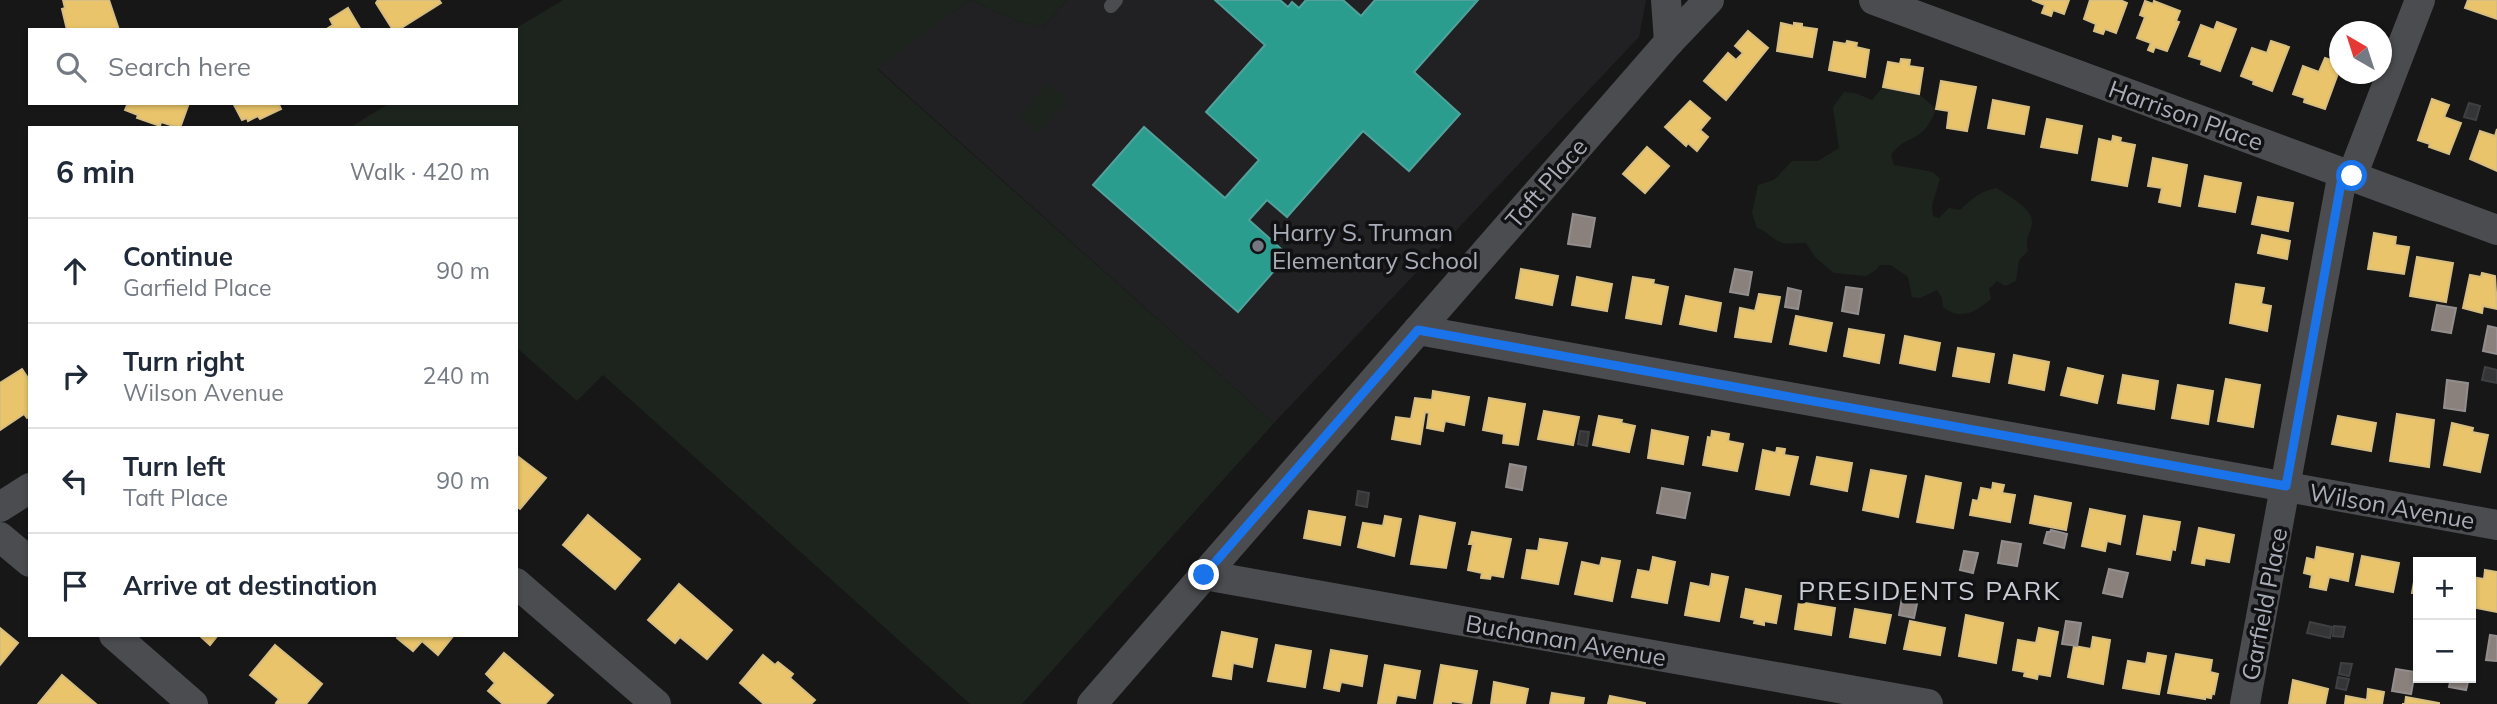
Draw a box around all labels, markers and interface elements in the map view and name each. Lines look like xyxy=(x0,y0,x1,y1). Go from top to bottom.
north arrow xyxy=(2329,21,2392,84)
search box xyxy=(28,28,518,105)
icon: search xyxy=(52,48,90,86)
text: Search here xyxy=(108,50,251,83)
street label: Harrison Place xyxy=(2105,73,2267,157)
street label: Taft Place xyxy=(1499,132,1593,234)
text: 6 min xyxy=(56,153,135,191)
text: Walk · 420 m xyxy=(350,157,490,186)
route start xyxy=(2336,160,2367,191)
place label: Harry S. Truman Elementary School xyxy=(1272,217,1478,275)
marker: Harry S. Truman Elementary School xyxy=(1250,238,1266,254)
text: Continue xyxy=(123,240,233,273)
icon: ahead xyxy=(56,252,94,290)
text: 90 m xyxy=(436,256,490,285)
text: Garfield Place xyxy=(123,273,271,302)
text: Turn right xyxy=(123,345,244,378)
icon: right xyxy=(56,357,94,395)
text: 240 m xyxy=(422,361,490,390)
text: Wilson Avenue xyxy=(123,378,284,407)
text: Turn left xyxy=(123,450,225,483)
icon: left xyxy=(56,462,94,500)
text: 90 m xyxy=(436,466,490,495)
street label: Wilson Avenue xyxy=(2307,477,2477,535)
text: Taft Place xyxy=(123,483,228,512)
street label: Garfield Place xyxy=(2234,525,2294,683)
map controls xyxy=(2413,557,2476,683)
button: + xyxy=(2413,557,2476,620)
route end xyxy=(1188,559,1219,590)
icon: arrive xyxy=(56,567,94,605)
text: Arrive at destination xyxy=(123,569,378,602)
district label: PRESIDENTS PARK xyxy=(1798,574,2062,607)
street label: Buchanan Avenue xyxy=(1463,608,1669,672)
button: − xyxy=(2413,620,2476,683)

